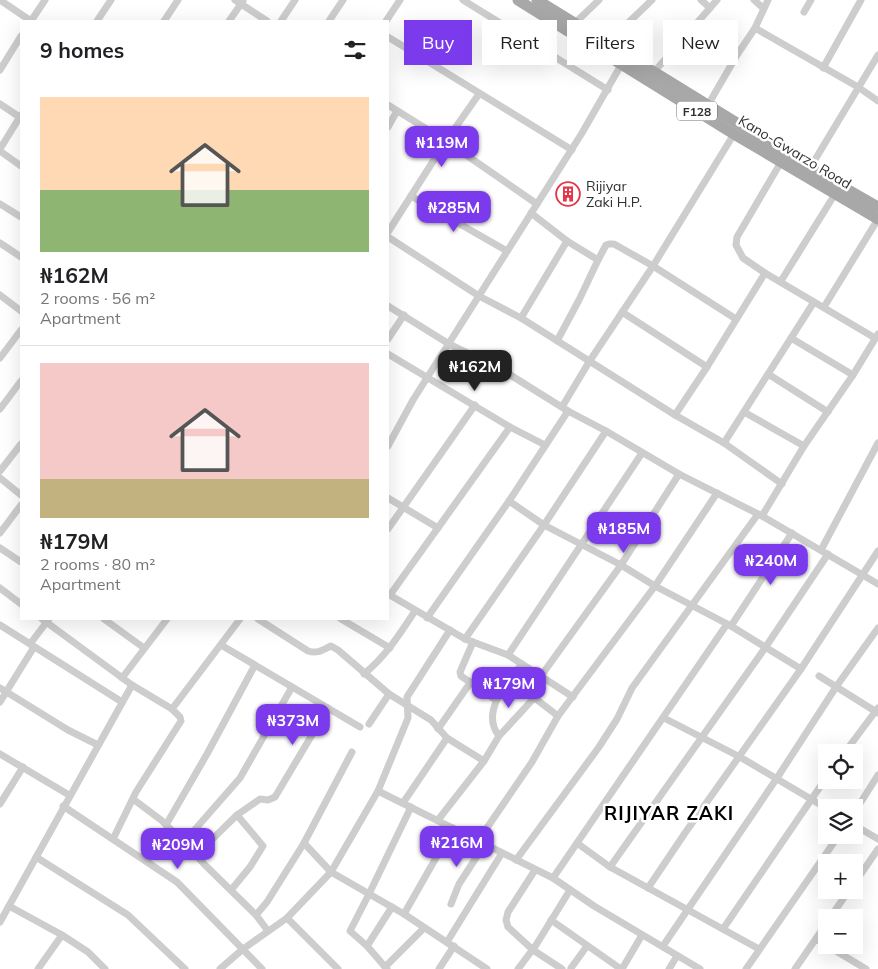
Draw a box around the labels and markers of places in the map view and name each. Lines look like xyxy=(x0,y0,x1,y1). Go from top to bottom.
pin: ₦119M xyxy=(407,126,477,168)
place label: Rijiyar Zaki H.P. xyxy=(586,177,642,211)
building icon: Rijiyar Zaki H.P. xyxy=(555,181,581,207)
pin: ₦285M xyxy=(419,190,489,233)
pin: ₦162M xyxy=(440,350,510,392)
pin: ₦185M xyxy=(589,512,659,554)
pin: ₦240M xyxy=(736,544,806,586)
pin: ₦179M xyxy=(474,666,544,709)
pin: ₦373M xyxy=(258,704,328,746)
pin: ₦216M xyxy=(422,826,492,868)
pin: ₦209M xyxy=(143,828,213,870)

